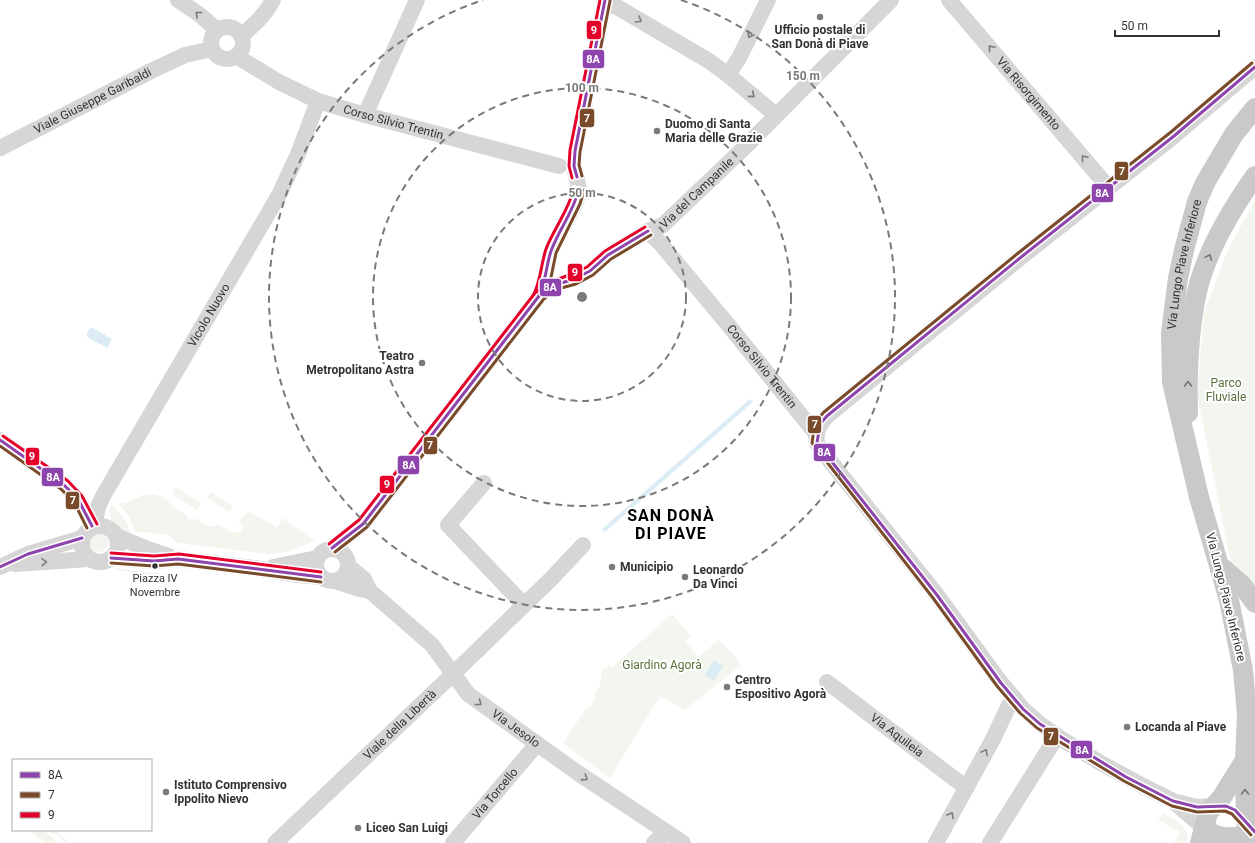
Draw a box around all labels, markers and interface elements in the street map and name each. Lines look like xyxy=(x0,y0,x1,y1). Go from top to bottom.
one-way arrow xyxy=(196,11,203,18)
marker: Ufficio postale di San Donà di Piave xyxy=(815,12,825,22)
scale bar xyxy=(1115,12,1219,38)
one-way arrow xyxy=(635,15,642,22)
text: 50 m xyxy=(1121,19,1148,33)
line badge: 9 xyxy=(586,20,602,40)
place label: Ufficio postale di San Donà di Piave xyxy=(772,23,869,51)
text: 9 xyxy=(591,24,597,37)
one-way arrow xyxy=(747,31,755,38)
one-way arrow xyxy=(988,46,995,53)
line badge: 8A xyxy=(582,49,605,69)
text: 8A xyxy=(586,53,600,66)
street label: Via Risorgimento xyxy=(994,54,1064,133)
street label: Viale Giuseppe Garibaldi xyxy=(31,65,154,137)
text: 150 m xyxy=(786,69,820,83)
text: 100 m xyxy=(565,81,599,95)
one-way arrow xyxy=(747,91,755,98)
street label: Corso Silvio Trentin xyxy=(342,102,445,142)
line badge: 7 xyxy=(579,108,595,128)
text: 7 xyxy=(584,112,590,125)
place label: Duomo di Santa Maria delle Grazie xyxy=(665,117,763,145)
marker: Duomo di Santa Maria delle Grazie xyxy=(652,126,662,136)
street label: Via del Campanile xyxy=(657,155,736,231)
one-way arrow xyxy=(1081,155,1088,163)
line badge: 7 xyxy=(1114,161,1129,181)
text: 7 xyxy=(1119,165,1125,178)
line badge: 8A xyxy=(1091,183,1114,203)
text: 50 m xyxy=(568,186,596,200)
text: 8A xyxy=(1095,187,1109,200)
street label: Via Lungo Piave Inferiore xyxy=(1165,198,1204,330)
one-way arrow xyxy=(1205,254,1213,261)
line badge: 9 xyxy=(567,263,583,282)
text: 9 xyxy=(572,266,578,279)
line badge: 8A xyxy=(539,278,562,297)
street label: Vicolo Nuovo xyxy=(185,281,233,349)
text: 8A xyxy=(543,281,557,294)
centre of rings xyxy=(575,290,589,304)
street label: Corso Silvio Trentin xyxy=(724,322,800,411)
place label: Teatro Metropolitano Astra xyxy=(306,349,415,377)
marker: Teatro Metropolitano Astra xyxy=(417,358,427,368)
park label: Parco Fluviale xyxy=(1206,376,1246,404)
one-way arrow xyxy=(1183,381,1192,387)
line badge: 7 xyxy=(807,415,822,434)
text: 7 xyxy=(812,418,818,431)
line badge: 7 xyxy=(423,436,438,455)
text: 7 xyxy=(427,439,433,452)
line badge: 8A xyxy=(813,443,836,462)
text: 8A xyxy=(817,446,831,459)
line badge: 9 xyxy=(25,447,40,466)
text: 9 xyxy=(29,450,35,463)
line badge: 8A xyxy=(397,455,420,475)
text: 8A xyxy=(402,459,416,472)
line badge: 8A xyxy=(41,467,64,487)
text: 8A xyxy=(46,471,60,484)
line badge: 9 xyxy=(379,475,395,494)
text: 9 xyxy=(384,478,390,491)
line badge: 7 xyxy=(65,491,80,510)
text: 7 xyxy=(70,494,76,507)
district label: SAN DONÀ DI PIAVE xyxy=(627,506,715,543)
street label: Via Lungo Piave Inferiore xyxy=(1203,531,1249,663)
one-way arrow xyxy=(41,558,48,567)
place label: Municipio xyxy=(620,560,673,574)
marker: Piazza IV Novembre xyxy=(150,561,160,571)
marker: Municipio xyxy=(607,562,617,572)
place label: Leonardo Da Vinci xyxy=(693,563,744,591)
place label: Piazza IV Novembre xyxy=(130,572,180,599)
marker: Leonardo Da Vinci xyxy=(680,572,690,582)
park label: Giardino Agorà xyxy=(622,658,702,672)
place label: Centro Espositivo Agorà xyxy=(735,673,827,701)
marker: Centro Espositivo Agorà xyxy=(722,682,732,692)
street label: Viale della Libertà xyxy=(360,687,439,762)
one-way arrow xyxy=(475,698,482,705)
street label: Via Jesolo xyxy=(489,706,543,751)
street label: Via Aquileia xyxy=(868,711,926,760)
place label: Locanda al Piave xyxy=(1135,720,1227,734)
marker: Locanda al Piave xyxy=(1122,722,1132,732)
line badge: 7 xyxy=(1043,727,1059,746)
text: 7 xyxy=(1048,730,1054,743)
line badge: 8A xyxy=(1070,740,1093,759)
text: 8A xyxy=(1075,744,1089,757)
one-way arrow xyxy=(981,749,988,756)
legend xyxy=(12,759,152,831)
street label: Via Torcello xyxy=(469,765,521,822)
text: 8A xyxy=(48,768,63,782)
one-way arrow xyxy=(581,773,588,781)
place label: Istituto Comprensivo Ippolito Nievo xyxy=(174,778,287,806)
marker: Istituto Comprensivo Ippolito Nievo xyxy=(161,787,171,797)
text: 7 xyxy=(48,788,55,802)
one-way arrow xyxy=(1241,789,1249,795)
text: 9 xyxy=(48,808,55,822)
one-way arrow xyxy=(947,812,954,819)
place label: Liceo San Luigi xyxy=(366,821,448,835)
marker: Liceo San Luigi xyxy=(353,823,363,833)

